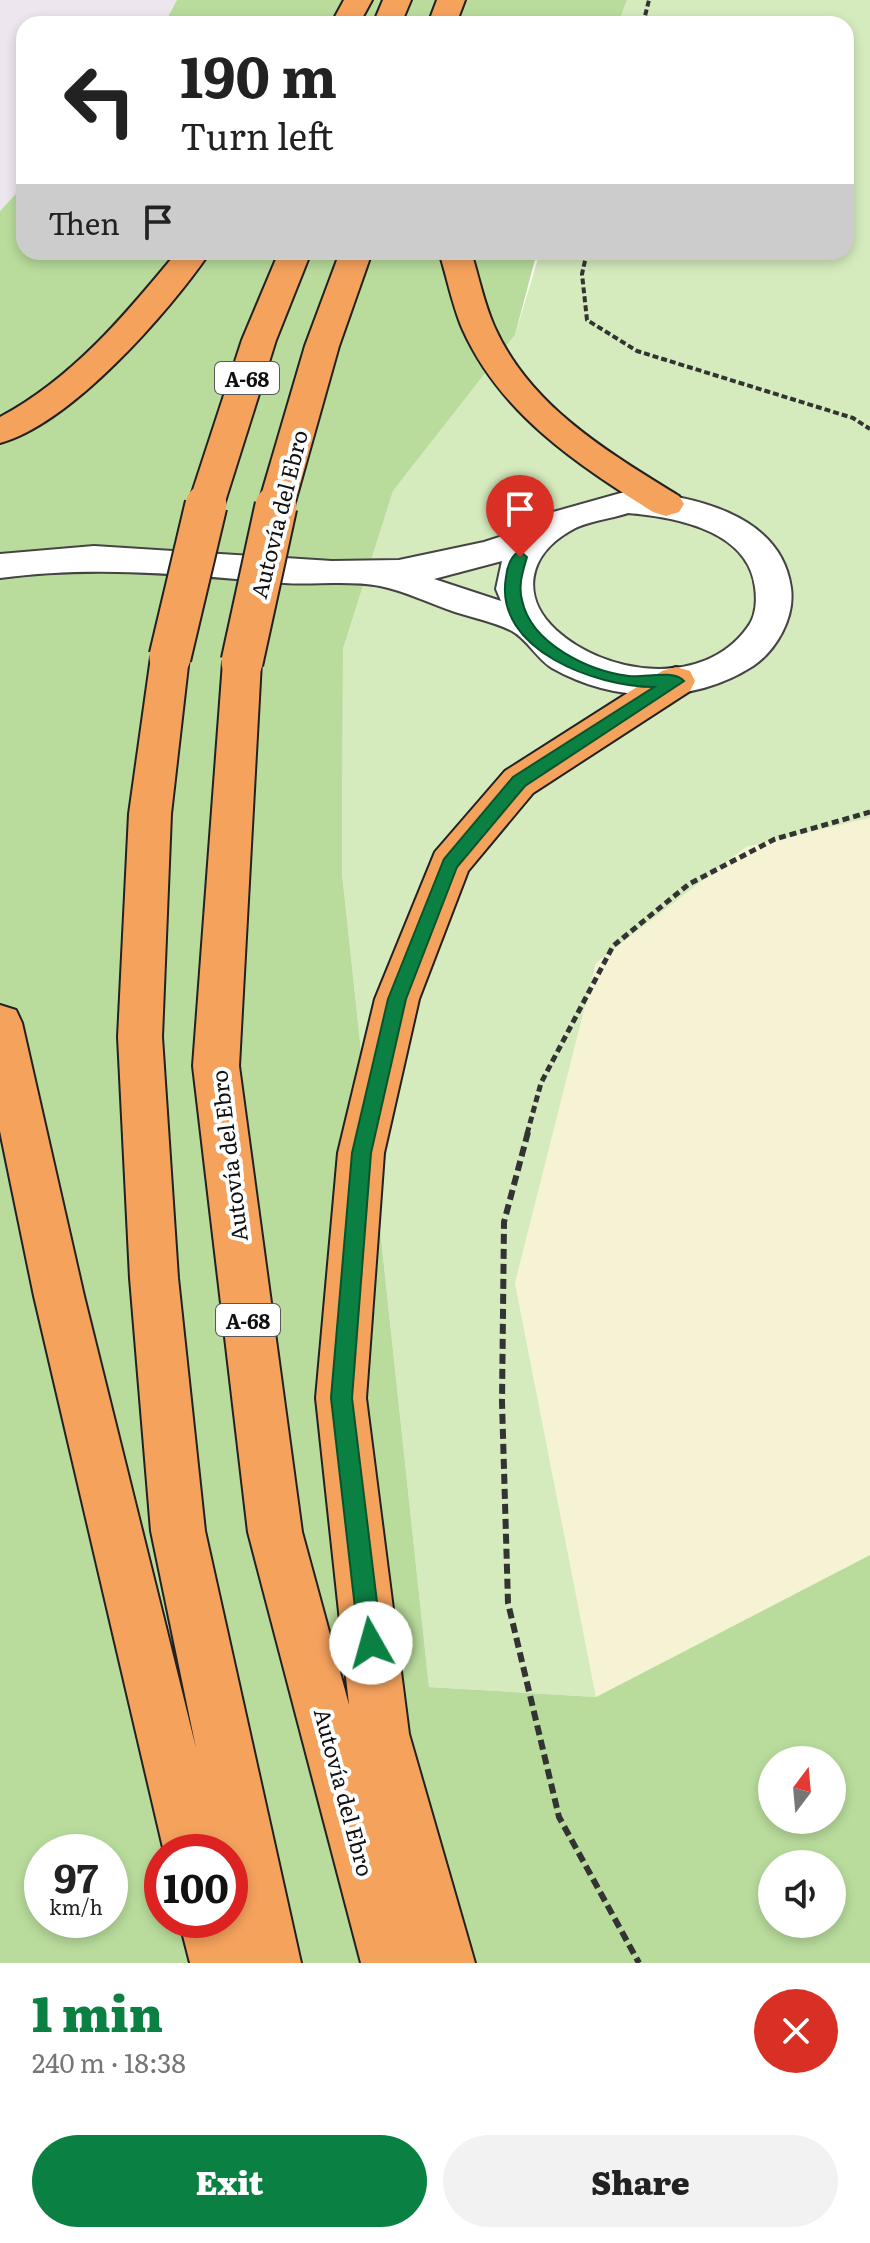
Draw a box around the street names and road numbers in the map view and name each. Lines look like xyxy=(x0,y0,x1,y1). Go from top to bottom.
road number: A-68 xyxy=(215,362,279,394)
street label: Autovía del Ebro xyxy=(241,426,315,602)
street label: Autovía del Ebro xyxy=(201,1068,255,1244)
road number: A-68 xyxy=(216,1304,280,1336)
street label: Autovía del Ebro xyxy=(307,1704,383,1880)

